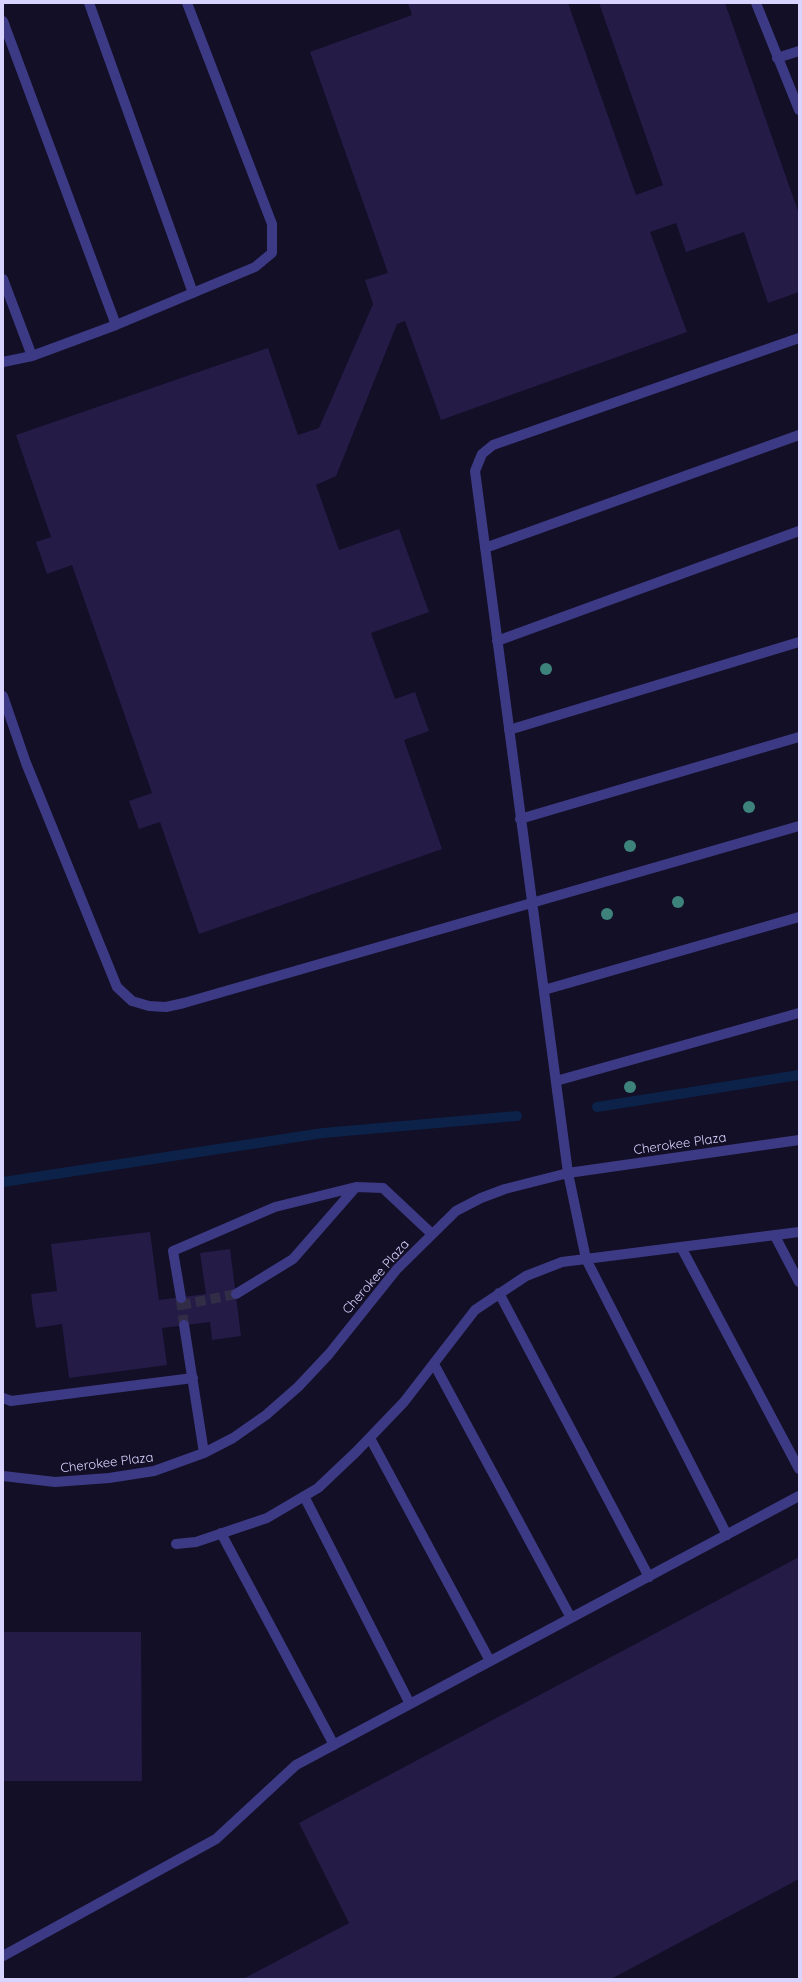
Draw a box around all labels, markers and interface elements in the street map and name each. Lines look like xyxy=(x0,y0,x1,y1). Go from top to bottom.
street label: Cherokee Plaza xyxy=(633,1130,727,1158)
street label: Cherokee Plaza xyxy=(339,1237,413,1317)
street label: Cherokee Plaza xyxy=(60,1450,154,1476)

